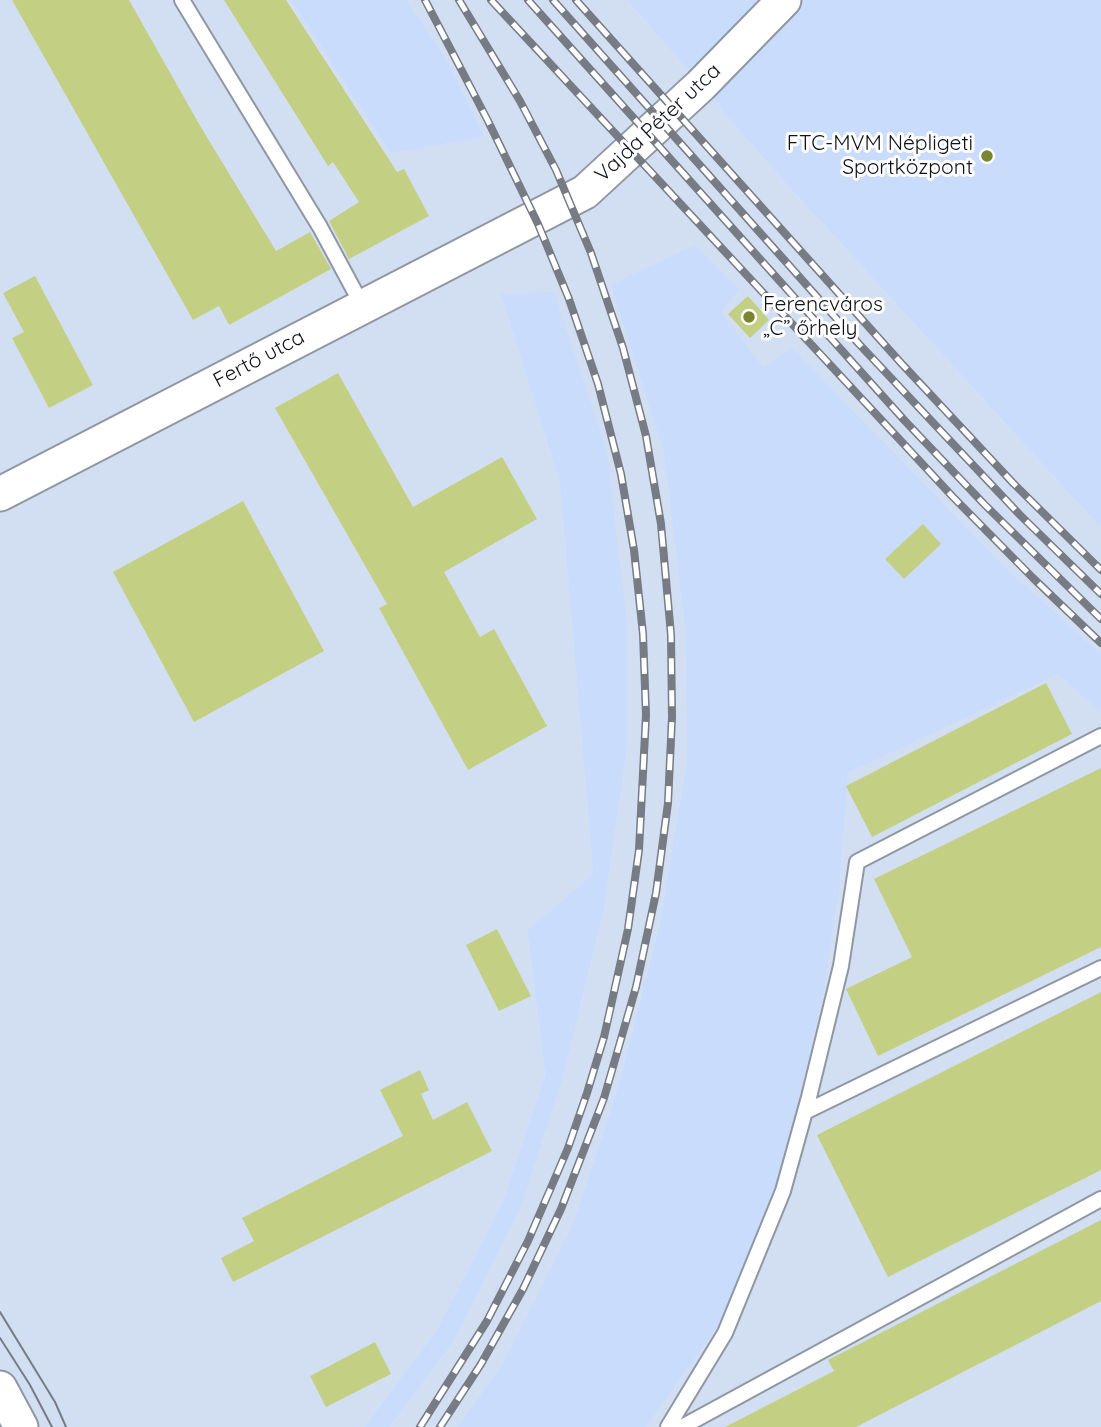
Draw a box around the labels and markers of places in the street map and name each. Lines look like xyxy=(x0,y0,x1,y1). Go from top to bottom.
place label: FTC-MVM Népligeti Sportközpont xyxy=(787,131,973,181)
marker: FTC-MVM Népligeti Sportközpont xyxy=(979,148,995,164)
place label: Ferencváros „C” őrhely xyxy=(763,292,883,342)
marker: Ferencváros „C” őrhely xyxy=(741,309,757,325)

